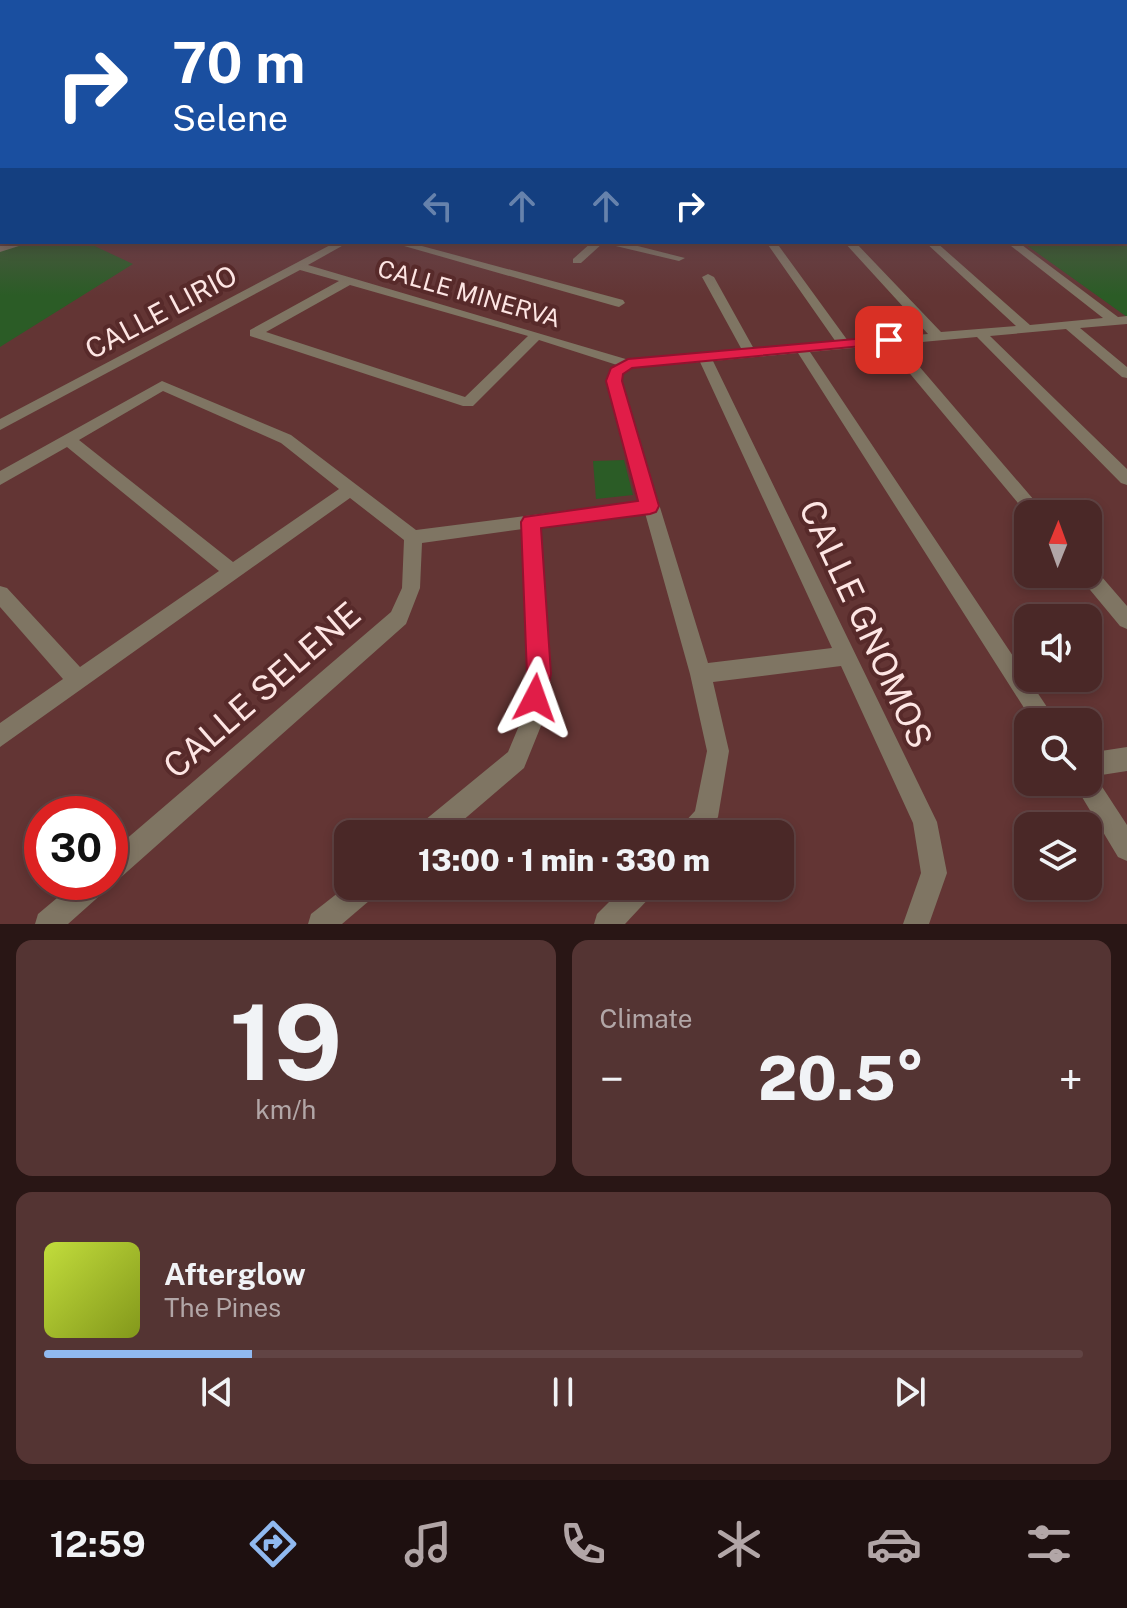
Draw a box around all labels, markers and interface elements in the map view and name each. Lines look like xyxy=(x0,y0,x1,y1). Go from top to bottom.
text: 70 m xyxy=(172,30,305,96)
icon: right xyxy=(40,32,144,136)
text: Selene xyxy=(172,97,288,139)
icon: left xyxy=(416,184,460,228)
icon: ahead xyxy=(500,184,544,228)
icon: ahead xyxy=(584,184,628,228)
icon: right xyxy=(668,184,712,228)
street label: CALLE MINERVA xyxy=(375,254,564,333)
street label: CALLE LIRIO xyxy=(79,258,242,365)
pin xyxy=(855,306,923,374)
icon: arrive xyxy=(867,318,911,362)
street label: CALLE GNOMOS xyxy=(791,494,941,754)
north arrow xyxy=(1014,500,1102,588)
map controls xyxy=(1014,500,1102,900)
street label: CALLE SELENE xyxy=(156,594,368,786)
button: sound xyxy=(1014,604,1102,692)
position arrow xyxy=(493,656,577,740)
button: search xyxy=(1014,708,1102,796)
speed limit sign: 30 xyxy=(24,796,128,900)
button: layers xyxy=(1014,812,1102,900)
text: 13:00 · 1 min · 330 m xyxy=(418,842,710,878)
text: 19 xyxy=(229,981,342,1103)
text: Climate xyxy=(600,1003,693,1034)
text: 20.5° xyxy=(758,1043,924,1114)
text: − xyxy=(600,1053,624,1105)
text: + xyxy=(1059,1053,1083,1105)
text: km/h xyxy=(255,1094,316,1125)
text: Afterglow xyxy=(164,1256,306,1292)
text: The Pines xyxy=(164,1292,281,1323)
icon: previous xyxy=(195,1370,239,1414)
icon: pause xyxy=(541,1370,585,1414)
icon: next xyxy=(888,1370,932,1414)
icon: directions xyxy=(245,1516,301,1572)
icon: music xyxy=(400,1516,456,1572)
icon: phone xyxy=(555,1516,611,1572)
icon: climate xyxy=(711,1516,767,1572)
icon: car xyxy=(866,1516,922,1572)
icon: filters xyxy=(1021,1516,1077,1572)
text: 12:59 xyxy=(50,1523,146,1565)

